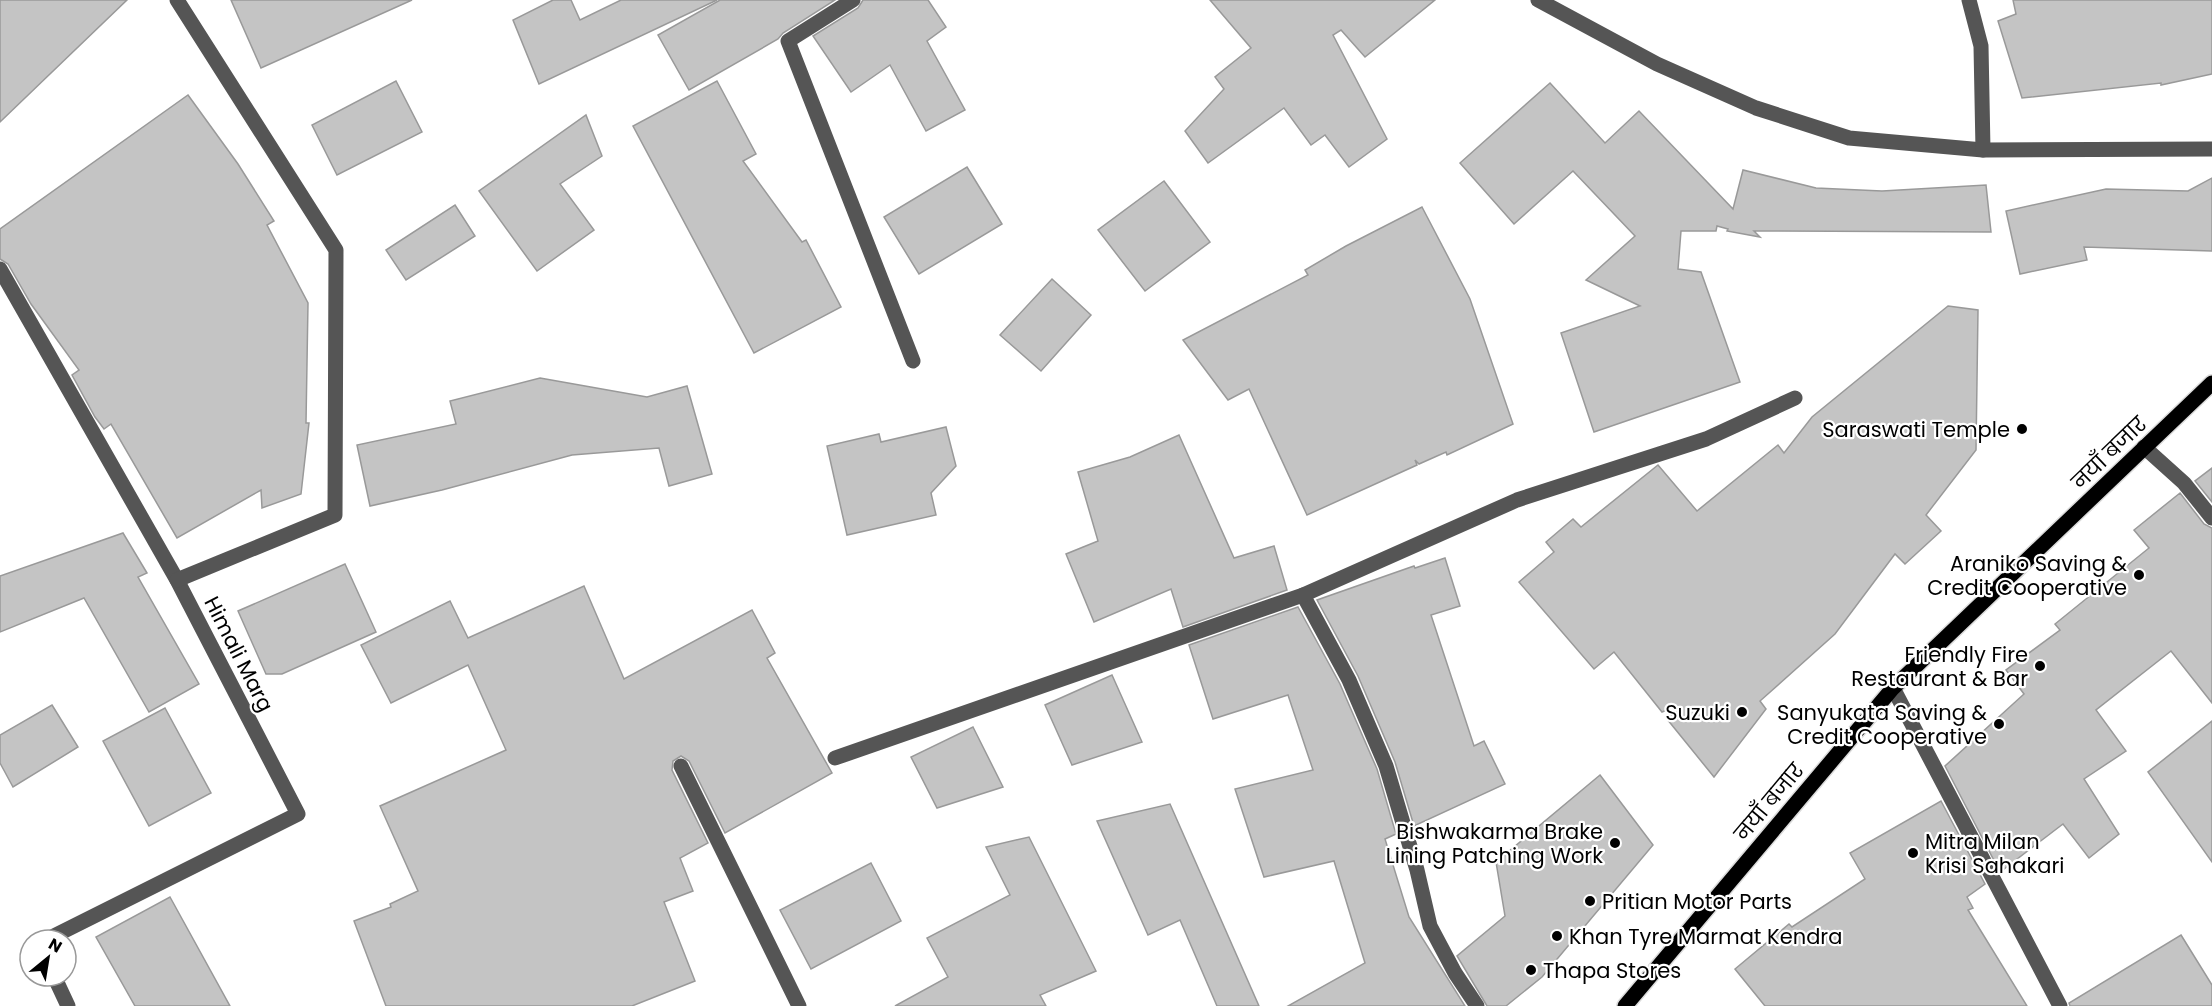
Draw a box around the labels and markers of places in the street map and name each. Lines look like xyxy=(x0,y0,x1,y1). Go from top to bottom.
place label: Saraswati Temple xyxy=(1822,415,2010,444)
marker: Saraswati Temple xyxy=(2015,422,2029,436)
place label: Araniko Saving & Credit Cooperative xyxy=(1927,549,2127,602)
marker: Araniko Saving & Credit Cooperative xyxy=(2132,568,2146,582)
place label: Friendly Fire Restaurant & Bar xyxy=(1851,640,2028,693)
marker: Friendly Fire Restaurant & Bar xyxy=(2033,659,2047,673)
place label: Suzuki xyxy=(1665,698,1730,727)
place label: Sanyukata Saving & Credit Cooperative xyxy=(1777,698,1987,751)
marker: Suzuki xyxy=(1735,705,1749,719)
marker: Sanyukata Saving & Credit Cooperative xyxy=(1992,717,2006,731)
place label: Bishwakarma Brake Lining Patching Work xyxy=(1386,817,1603,870)
place label: Mitra Milan Krisi Sahakari xyxy=(1925,827,2064,880)
marker: Bishwakarma Brake Lining Patching Work xyxy=(1608,836,1622,850)
marker: Mitra Milan Krisi Sahakari xyxy=(1906,846,1920,860)
place label: Pritian Motor Parts xyxy=(1602,887,1792,916)
marker: Pritian Motor Parts xyxy=(1583,894,1597,908)
place label: Khan Tyre Marmat Kendra xyxy=(1569,922,1842,951)
marker: Khan Tyre Marmat Kendra xyxy=(1550,929,1564,943)
place label: Thapa Stores xyxy=(1543,956,1681,985)
marker: Thapa Stores xyxy=(1524,963,1538,977)

